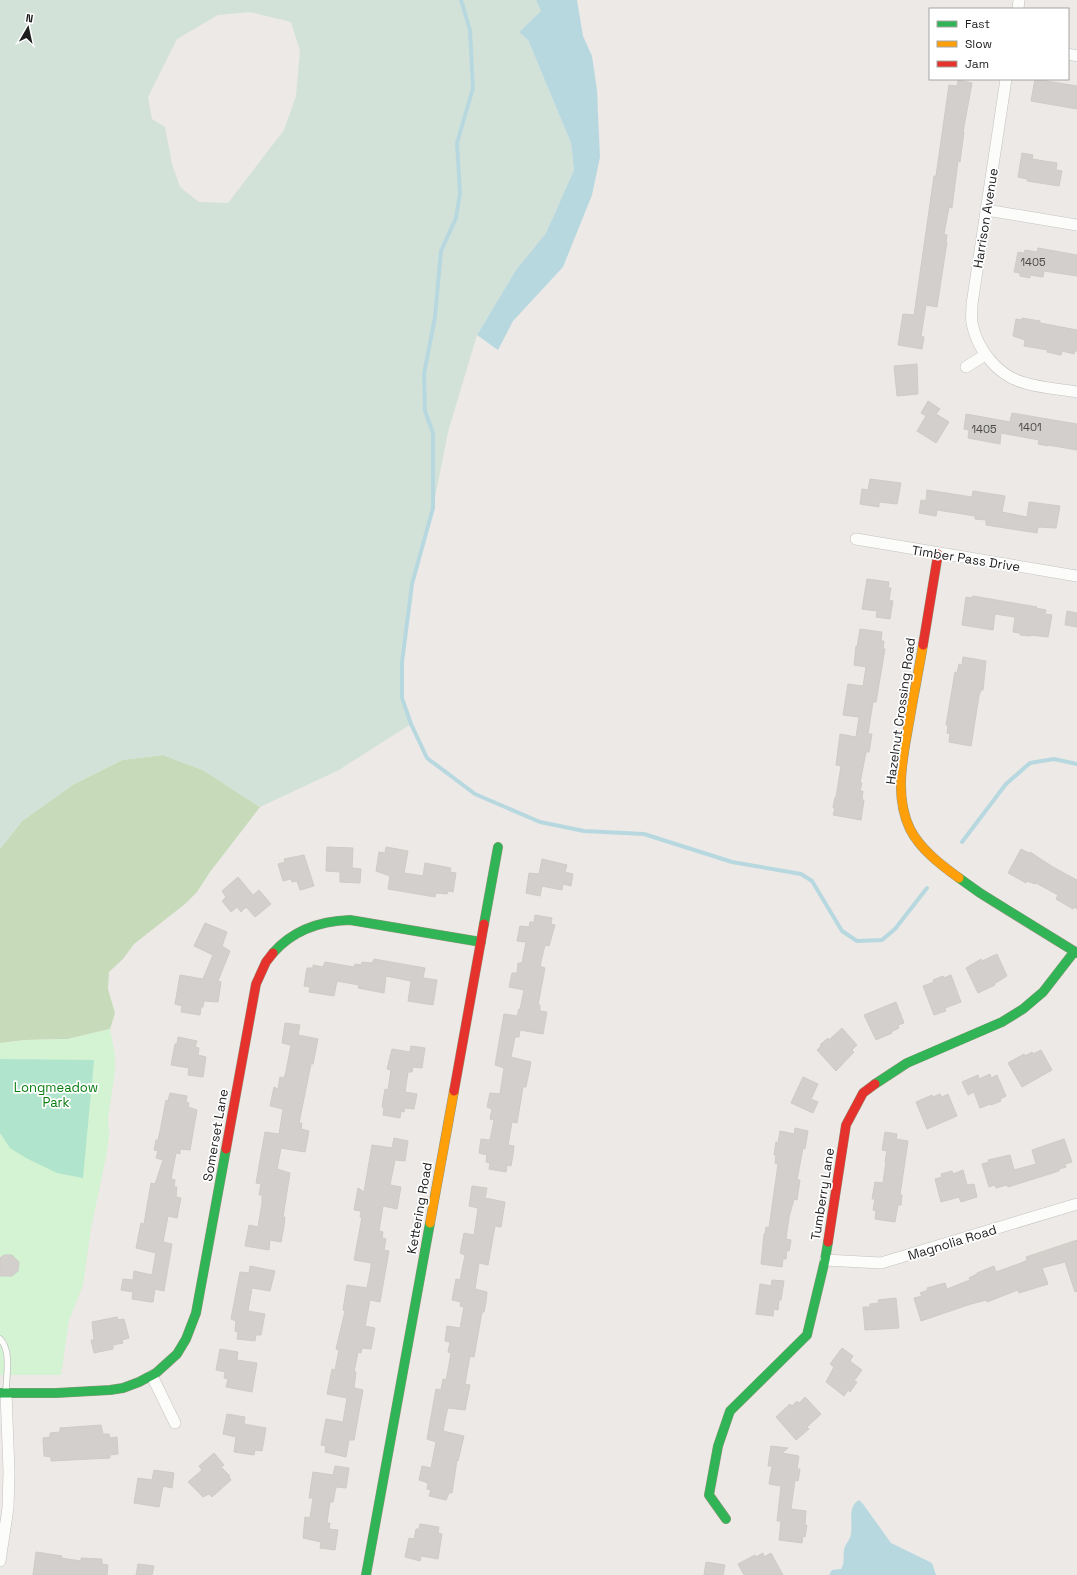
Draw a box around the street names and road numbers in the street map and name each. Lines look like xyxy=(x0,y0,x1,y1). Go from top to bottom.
street label: Harrison Avenue xyxy=(969,167,1002,269)
street label: Timber Pass Drive xyxy=(911,542,1021,575)
street label: Hazelnut Crossing Road xyxy=(882,637,919,786)
street label: Somerset Lane xyxy=(199,1088,232,1183)
street label: Tumberry Lane xyxy=(807,1147,838,1241)
street label: Kettering Road xyxy=(403,1161,436,1255)
street label: Magnolia Road xyxy=(906,1221,999,1264)

